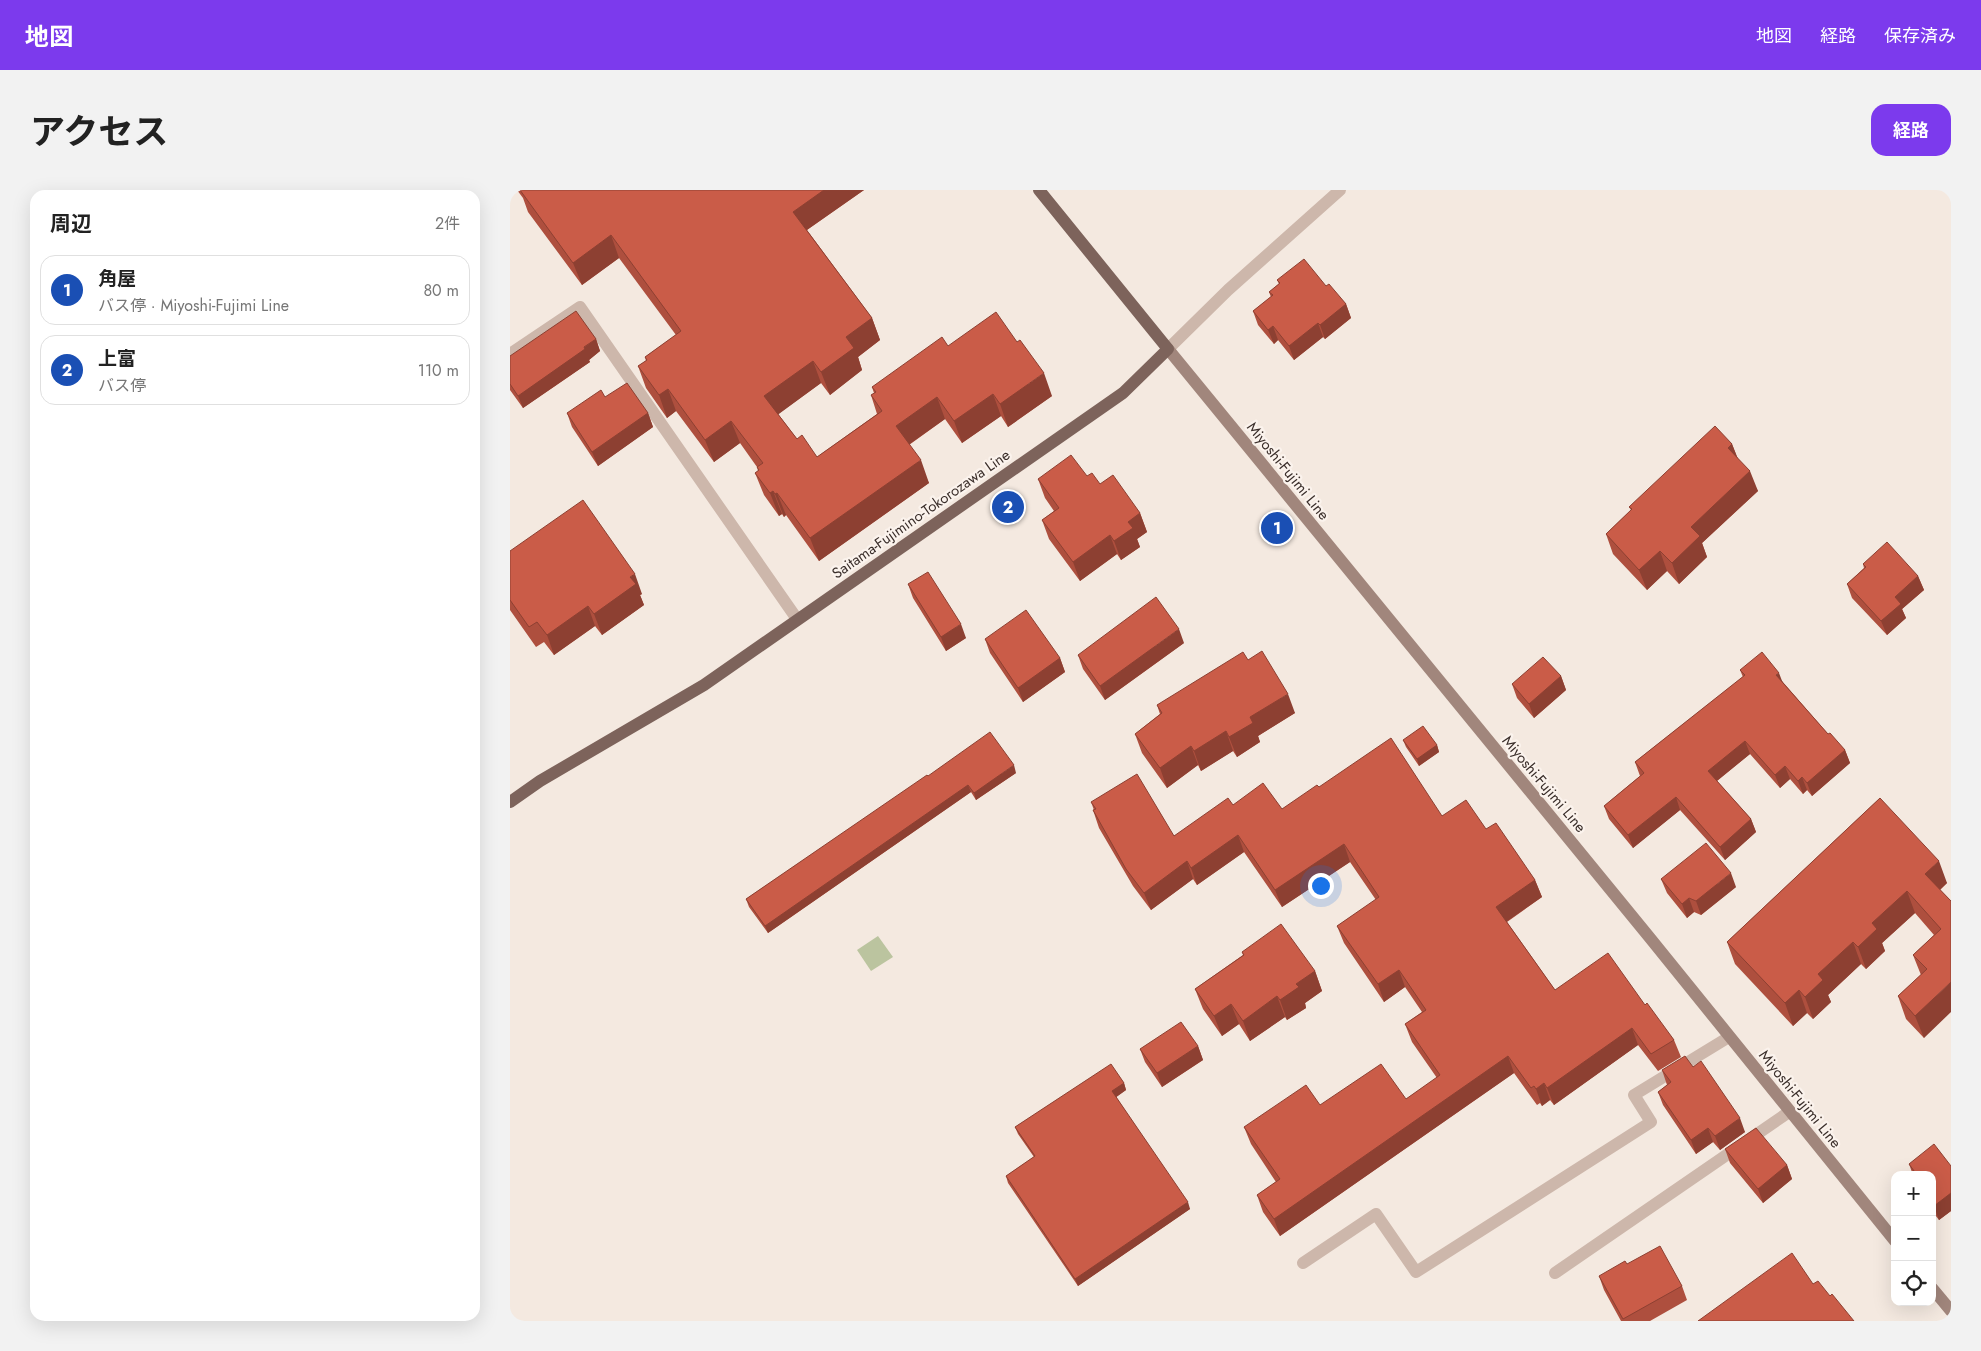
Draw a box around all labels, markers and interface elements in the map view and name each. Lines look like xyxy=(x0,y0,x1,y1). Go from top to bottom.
text: 地図 xyxy=(25,19,73,54)
text: 地図 xyxy=(1756,23,1792,49)
text: 経路 xyxy=(1820,23,1856,49)
text: 保存済み xyxy=(1884,23,1956,49)
button: 経路 xyxy=(1871,104,1951,156)
text: アクセス xyxy=(30,107,168,157)
text: 周辺 xyxy=(50,209,92,239)
text: 2件 xyxy=(435,212,460,235)
text: 角屋 xyxy=(98,265,136,292)
text: 1 xyxy=(63,279,71,302)
text: 80 m xyxy=(423,279,459,302)
text: バス停 · Miyoshi-Fujimi Line xyxy=(98,294,289,317)
text: 上富 xyxy=(98,345,136,372)
text: 2 xyxy=(62,359,72,382)
text: 110 m xyxy=(418,359,459,382)
text: バス停 xyxy=(98,374,146,397)
street label: Miyoshi-Fujimi Line xyxy=(1241,417,1335,525)
street label: Saitama-Fujimino-Tokorozawa Line xyxy=(827,444,1015,584)
pin: 2 xyxy=(992,488,1024,526)
pin: 1 xyxy=(1261,509,1293,547)
street label: Miyoshi-Fujimi Line xyxy=(1497,731,1591,837)
your location xyxy=(1308,873,1334,899)
street label: Miyoshi-Fujimi Line xyxy=(1753,1045,1847,1153)
map controls xyxy=(1891,1171,1936,1306)
button: + xyxy=(1891,1171,1936,1216)
button: − xyxy=(1891,1216,1936,1261)
button: locate xyxy=(1891,1261,1936,1306)

